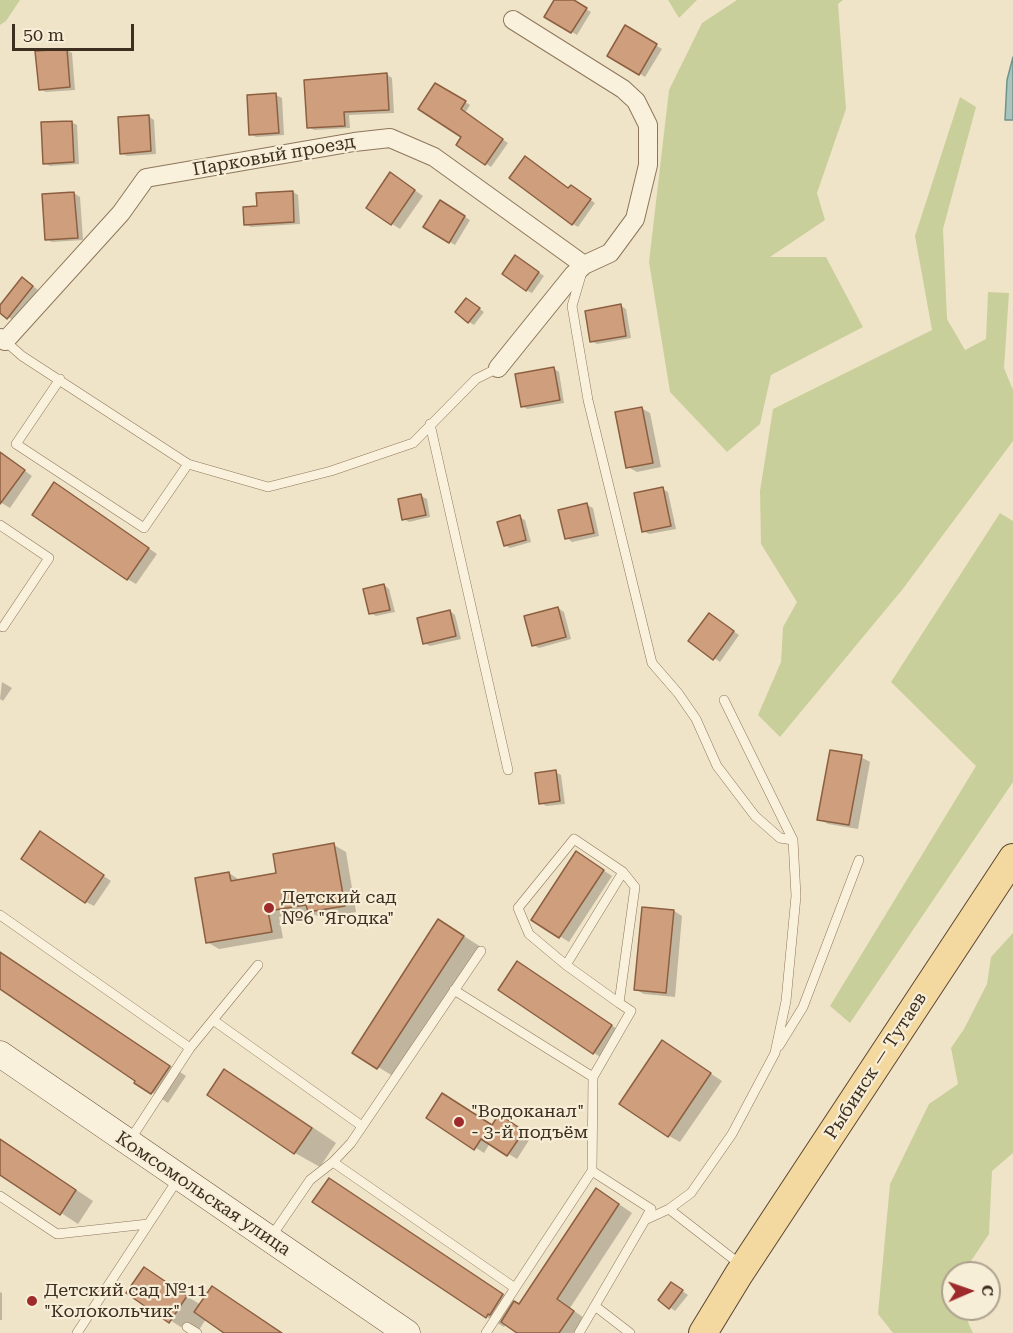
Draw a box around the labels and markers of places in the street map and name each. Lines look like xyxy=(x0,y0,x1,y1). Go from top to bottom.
place label: Детский сад №6 "Ягодка" xyxy=(281,887,397,930)
marker: Детский сад №6 "Ягодка" xyxy=(262,901,276,915)
place label: "Водоканал" - 3-й подъём xyxy=(471,1101,588,1144)
marker: "Водоканал" - 3-й подъём xyxy=(452,1115,466,1129)
place label: Детский сад №11 "Колокольчик" xyxy=(44,1280,207,1322)
marker: Детский сад №11 "Колокольчик" xyxy=(25,1294,39,1308)

